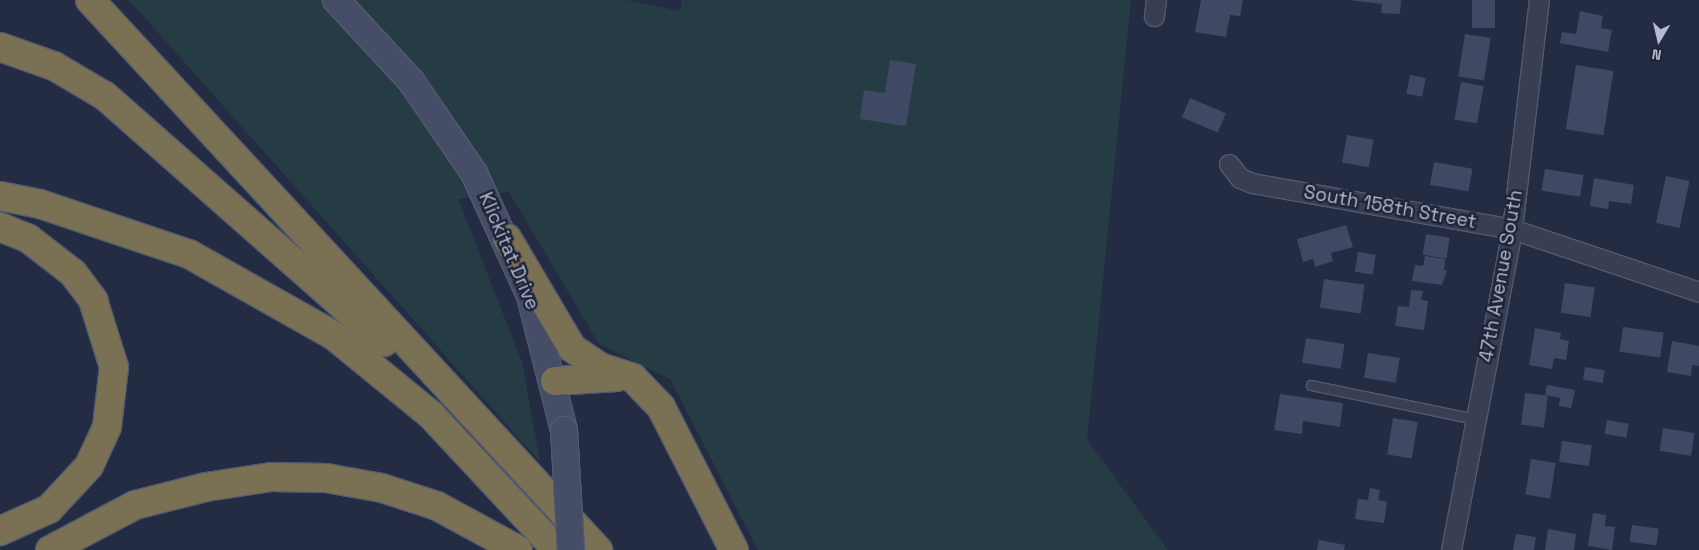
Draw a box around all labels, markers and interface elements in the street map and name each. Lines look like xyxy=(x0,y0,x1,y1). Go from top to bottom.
north arrow xyxy=(1634,15,1684,65)
text: N xyxy=(1651,45,1663,64)
street label: South 158th Street xyxy=(1302,181,1478,233)
street label: 47th Avenue South xyxy=(1475,188,1527,364)
street label: Klickitat Drive xyxy=(474,189,544,313)

